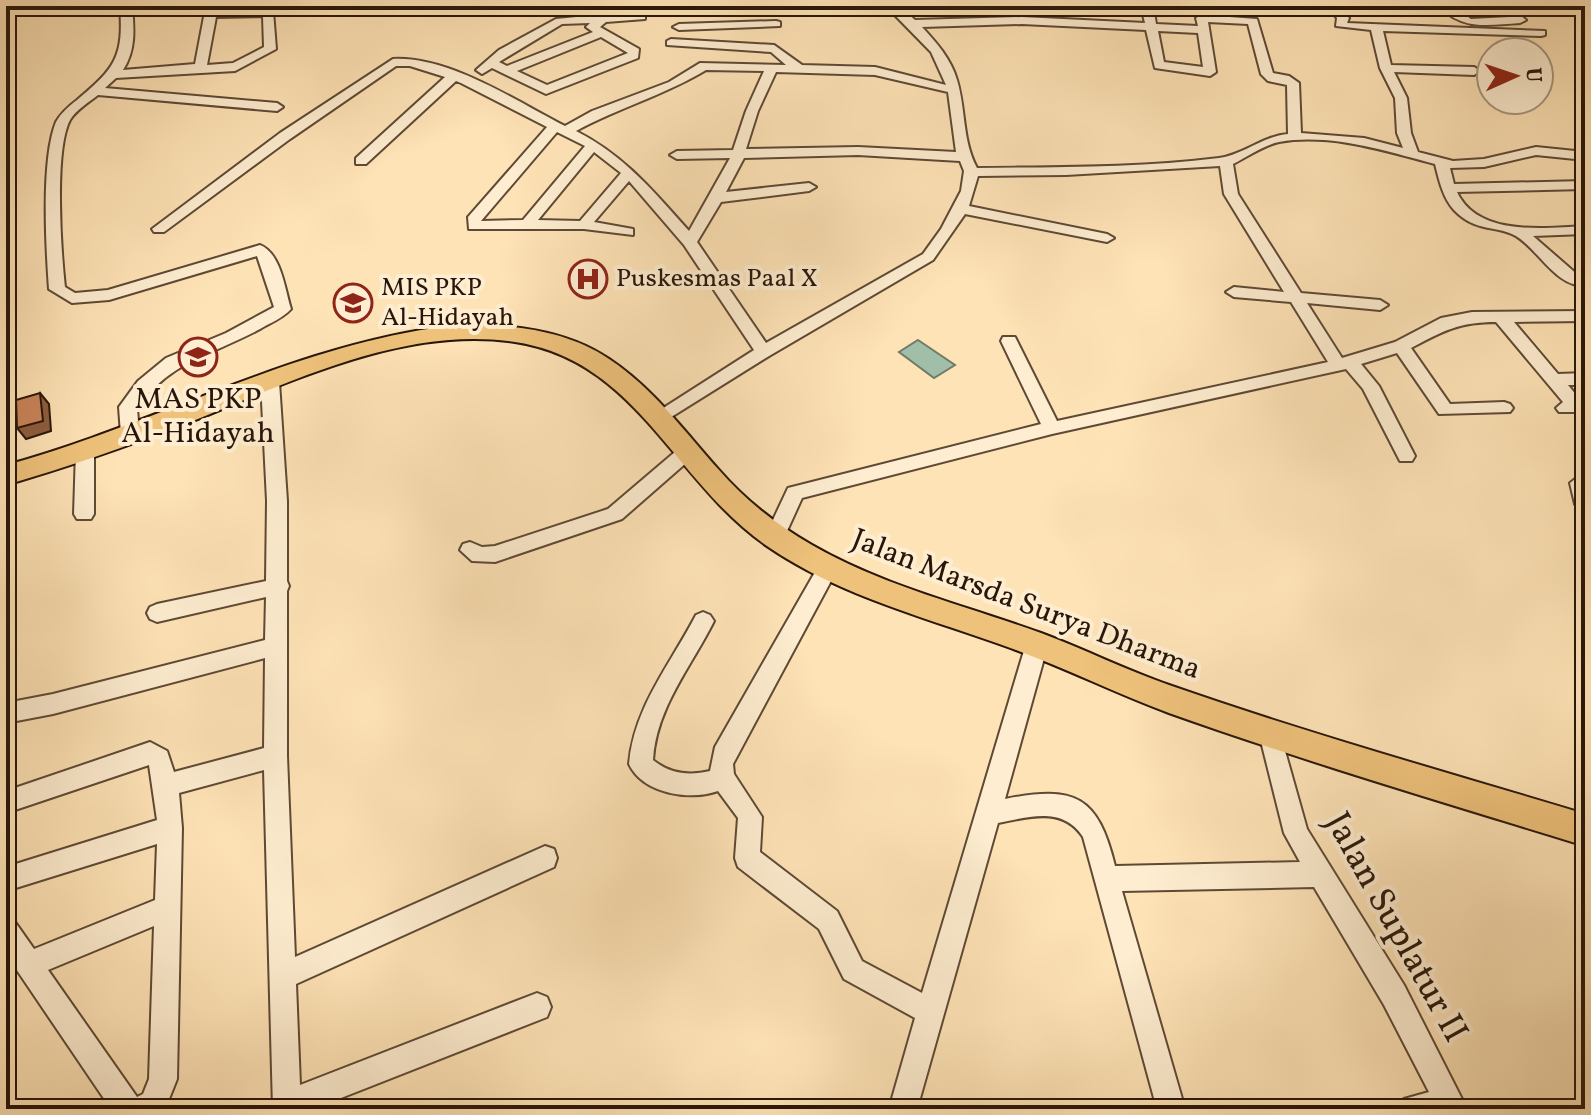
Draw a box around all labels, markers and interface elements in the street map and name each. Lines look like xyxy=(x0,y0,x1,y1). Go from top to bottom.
north arrow xyxy=(1475,36,1555,116)
text: U xyxy=(1517,67,1548,83)
hospital icon: Puskesmas Paal X xyxy=(567,258,609,300)
place label: Puskesmas Paal X xyxy=(616,261,818,297)
place label: MIS PKP Al-Hidayah xyxy=(381,270,514,336)
school or university icon: MIS PKP Al-Hidayah xyxy=(332,282,374,324)
school or university icon: MAS PKP Al-Hidayah xyxy=(177,336,219,378)
place label: MAS PKP Al-Hidayah xyxy=(121,379,275,455)
street label: Jalan Marsda Surya Dharma xyxy=(845,519,1207,691)
street label: Jalan Suplatur II xyxy=(1311,804,1479,1052)

